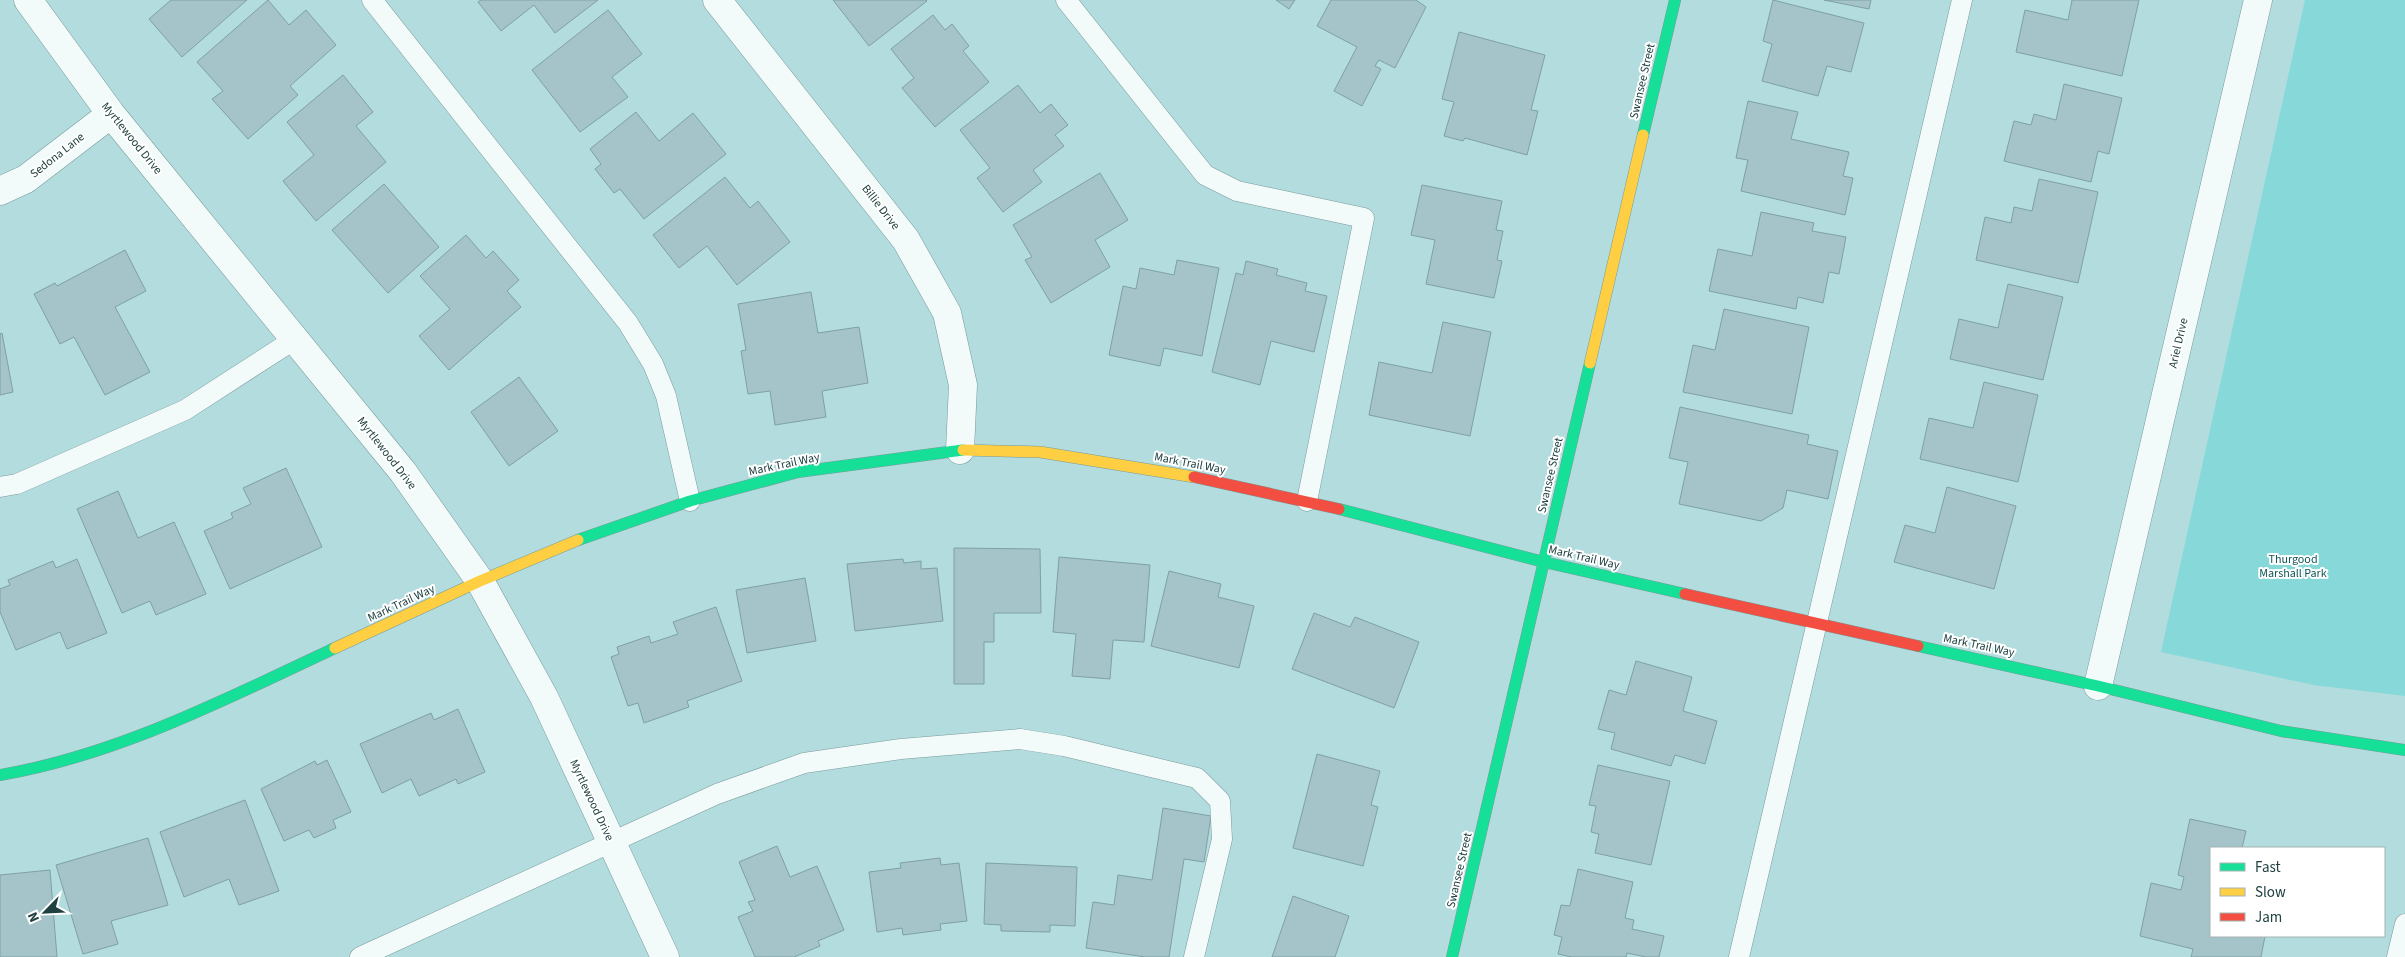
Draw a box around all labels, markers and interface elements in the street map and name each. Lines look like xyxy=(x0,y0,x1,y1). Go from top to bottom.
street label: Swansee Street xyxy=(1626,42,1659,121)
street label: Myrtlewood Drive xyxy=(97,99,166,178)
street label: Sedona Lane xyxy=(26,129,88,182)
street label: Billie Drive xyxy=(857,181,904,234)
street label: Ariel Drive xyxy=(2164,316,2193,370)
street label: Myrtlewood Drive xyxy=(353,413,421,493)
street label: Swansee Street xyxy=(1534,436,1567,515)
street label: Mark Trail Way xyxy=(1153,448,1227,479)
street label: Mark Trail Way xyxy=(747,449,822,480)
street label: Mark Trail Way xyxy=(1547,541,1621,574)
park label: Thurgood Marshall Park xyxy=(2259,551,2327,582)
street label: Mark Trail Way xyxy=(365,580,438,626)
street label: Mark Trail Way xyxy=(1942,630,2016,661)
street label: Myrtlewood Drive xyxy=(565,757,618,844)
street label: Swansee Street xyxy=(1443,831,1476,910)
legend xyxy=(2210,847,2385,937)
text: Fast xyxy=(2255,857,2281,878)
text: Slow xyxy=(2255,882,2286,903)
north arrow xyxy=(20,887,70,937)
text: Jam xyxy=(2255,907,2282,928)
text: N xyxy=(23,909,45,925)

